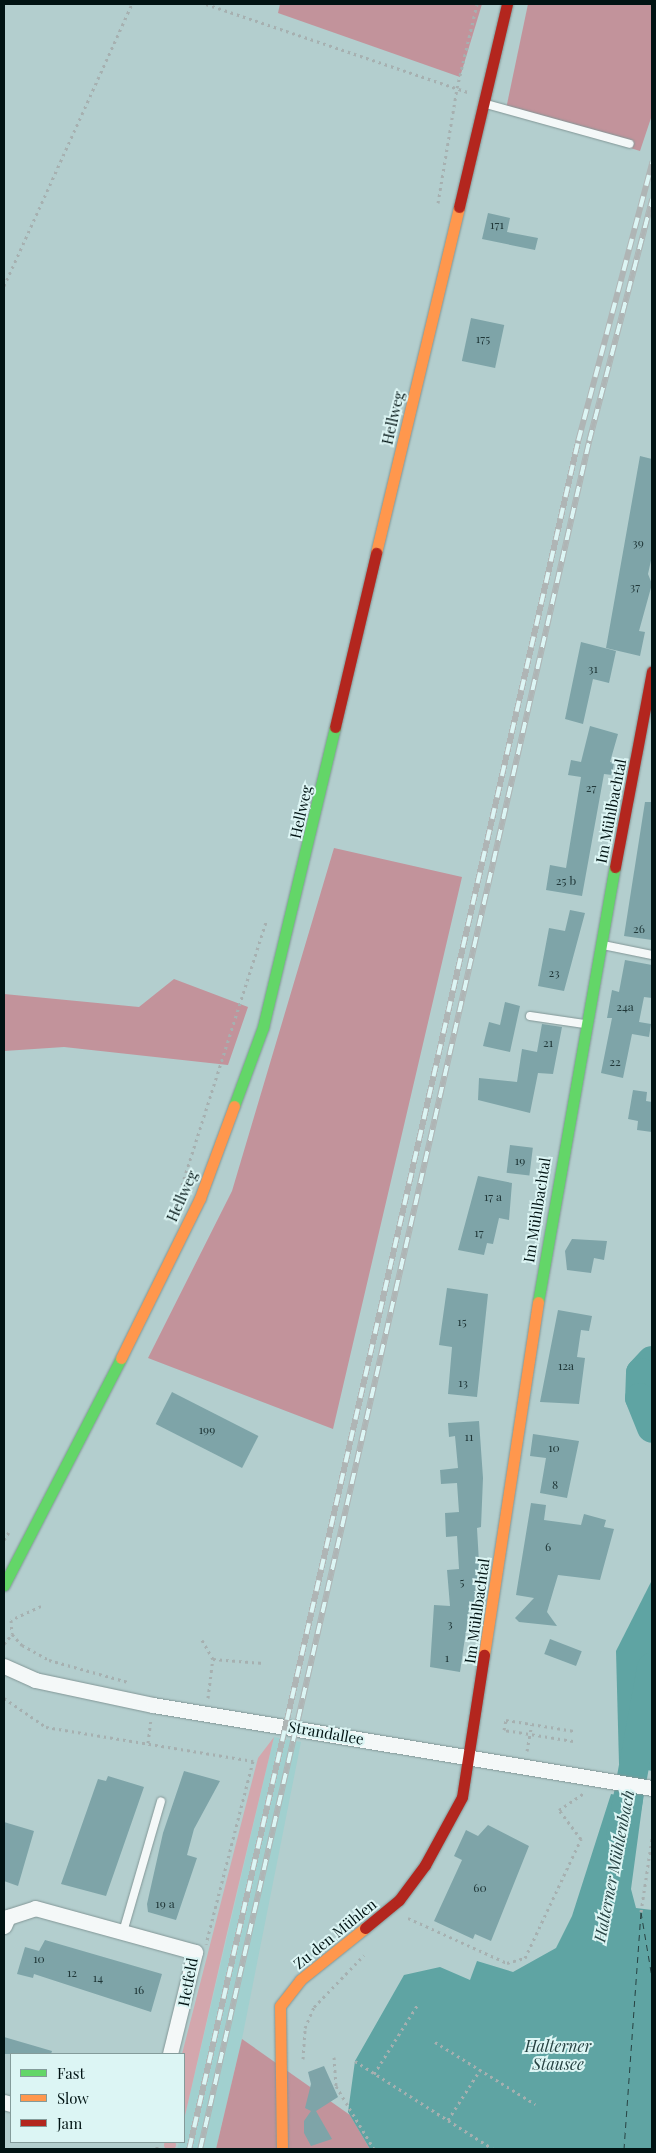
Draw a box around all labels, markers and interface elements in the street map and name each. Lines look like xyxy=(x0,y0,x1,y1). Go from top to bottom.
house number: 171 xyxy=(490,218,504,232)
house number: 175 xyxy=(476,332,490,346)
street label: Hellweg xyxy=(378,390,408,446)
house number: 39 xyxy=(632,536,644,550)
house number: 37 xyxy=(630,580,640,594)
house number: 31 xyxy=(588,662,598,676)
street label: Im Mühlbachtal xyxy=(592,757,630,865)
house number: 27 xyxy=(586,781,596,795)
street label: Hellweg xyxy=(286,784,316,840)
house number: 25 b xyxy=(556,874,576,888)
house number: 26 xyxy=(633,922,645,936)
house number: 23 xyxy=(548,966,560,980)
house number: 24a xyxy=(616,1000,634,1014)
house number: 21 xyxy=(543,1036,553,1050)
house number: 22 xyxy=(609,1055,621,1069)
house number: 19 xyxy=(515,1154,525,1168)
street label: Im Mühlbachtal xyxy=(520,1156,554,1264)
street label: Hellweg xyxy=(163,1168,201,1224)
house number: 17 a xyxy=(484,1190,502,1204)
house number: 17 xyxy=(474,1226,484,1240)
house number: 15 xyxy=(457,1315,467,1329)
house number: 12a xyxy=(558,1359,574,1373)
house number: 13 xyxy=(458,1376,468,1390)
house number: 199 xyxy=(199,1423,215,1437)
house number: 11 xyxy=(465,1430,473,1444)
house number: 10 xyxy=(548,1441,560,1455)
house number: 8 xyxy=(552,1478,558,1492)
house number: 6 xyxy=(545,1540,551,1554)
street label: Im Mühlbachtal xyxy=(461,1557,493,1665)
house number: 5 xyxy=(460,1575,464,1589)
house number: 3 xyxy=(447,1617,453,1631)
house number: 1 xyxy=(445,1651,449,1665)
street label: Strandallee xyxy=(287,1718,365,1748)
water label: Halterner Mühlenbach xyxy=(590,1788,638,1944)
house number: 60 xyxy=(473,1881,487,1895)
street label: Zu den Mühlen xyxy=(290,1895,380,1973)
house number: 19 a xyxy=(155,1897,175,1911)
house number: 10 xyxy=(33,1952,45,1966)
street label: Hetfeld xyxy=(174,1956,202,2008)
house number: 12 xyxy=(67,1966,77,1980)
house number: 14 xyxy=(93,1971,103,1985)
house number: 16 xyxy=(134,1983,144,1997)
water label: Halterner Stausee xyxy=(525,2036,591,2074)
legend xyxy=(10,2053,185,2143)
text: Fast xyxy=(57,2063,85,2083)
text: Slow xyxy=(57,2088,89,2108)
text: Jam xyxy=(57,2113,82,2133)

